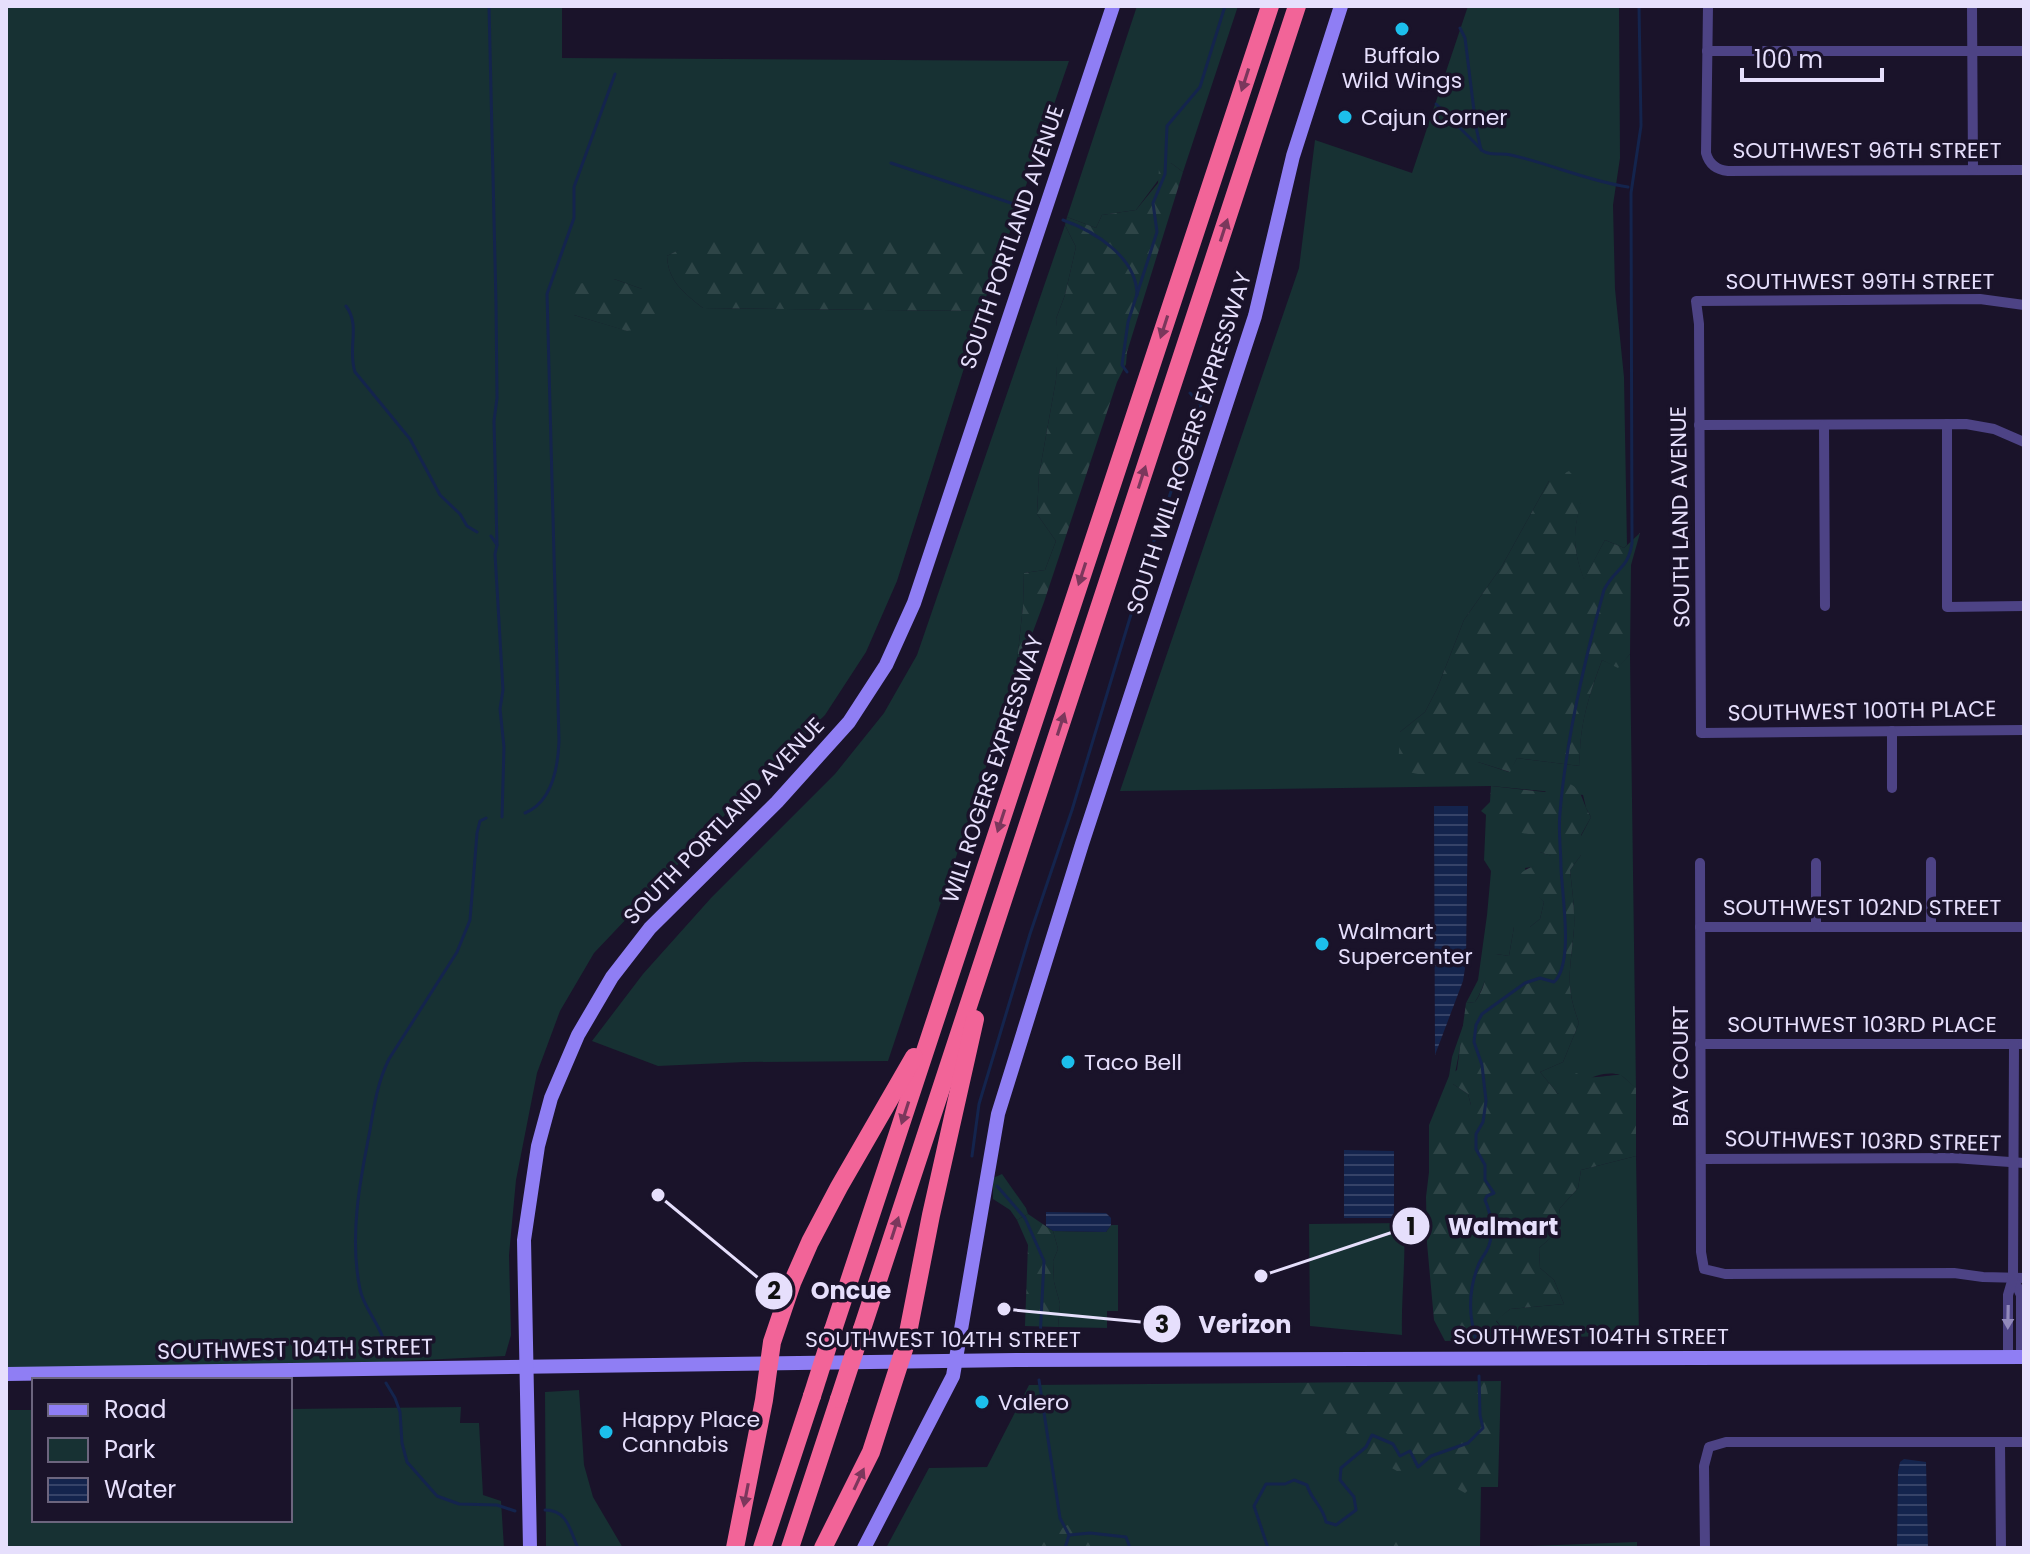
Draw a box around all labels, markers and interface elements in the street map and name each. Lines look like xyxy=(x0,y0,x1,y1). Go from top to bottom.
marker: Buffalo Wild Wings xyxy=(1393,20,1411,38)
scale bar xyxy=(1742,32,1882,82)
place label: Buffalo Wild Wings xyxy=(1342,40,1462,96)
text: 100 m xyxy=(1754,43,1823,76)
one-way arrow xyxy=(1239,68,1251,92)
street label: SOUTH PORTLAND AVENUE xyxy=(952,101,1072,373)
place label: Cajun Corner xyxy=(1361,102,1508,133)
marker: Cajun Corner xyxy=(1336,108,1354,126)
street label: SOUTHWEST 96TH STREET xyxy=(1732,135,2002,166)
one-way arrow xyxy=(1218,217,1230,241)
street label: SOUTHWEST 99TH STREET xyxy=(1725,266,1995,297)
street label: SOUTH WILL ROGERS EXPRESSWAY xyxy=(1119,268,1259,618)
one-way arrow xyxy=(1157,315,1169,339)
street label: SOUTH LAND AVENUE xyxy=(1663,406,1697,628)
one-way arrow xyxy=(1137,464,1149,488)
one-way arrow xyxy=(1076,562,1088,586)
street label: WILL ROGERS EXPRESSWAY xyxy=(935,631,1051,907)
street label: SOUTHWEST 100TH PLACE xyxy=(1727,693,1997,729)
street label: SOUTH PORTLAND AVENUE xyxy=(617,711,831,931)
one-way arrow xyxy=(1056,711,1068,735)
one-way arrow xyxy=(994,809,1007,833)
street label: SOUTHWEST 102ND STREET xyxy=(1723,892,2001,923)
place label: Walmart Supercenter xyxy=(1338,916,1473,972)
marker: Walmart Supercenter xyxy=(1313,935,1331,953)
street label: BAY COURT xyxy=(1665,1005,1696,1127)
street label: SOUTHWEST 103RD PLACE xyxy=(1727,1009,1997,1040)
place label: Taco Bell xyxy=(1084,1047,1182,1078)
marker: Taco Bell xyxy=(1059,1053,1077,1071)
one-way arrow xyxy=(898,1101,910,1125)
street label: SOUTHWEST 103RD STREET xyxy=(1724,1123,2002,1159)
callout: Walmart xyxy=(1391,1202,1574,1250)
text: 1 xyxy=(1406,1210,1416,1243)
text: Walmart xyxy=(1448,1210,1558,1243)
one-way arrow xyxy=(889,1216,902,1240)
callout: Oncue xyxy=(754,1267,907,1315)
text: 2 xyxy=(767,1274,781,1307)
text: Oncue xyxy=(811,1274,891,1307)
callout: Verizon xyxy=(1142,1300,1307,1348)
one-way arrow xyxy=(2001,1305,2014,1330)
text: 3 xyxy=(1155,1308,1169,1341)
text: Verizon xyxy=(1198,1308,1292,1341)
street label: SOUTHWEST 104TH STREET xyxy=(1453,1321,1729,1352)
street label: SOUTHWEST 104TH STREET xyxy=(805,1324,1081,1355)
street label: SOUTHWEST 104TH STREET xyxy=(157,1331,433,1367)
legend xyxy=(32,1378,292,1522)
place label: Valero xyxy=(998,1387,1069,1418)
text: Road xyxy=(104,1393,166,1426)
marker: Valero xyxy=(973,1393,991,1411)
place label: Happy Place Cannabis xyxy=(622,1404,760,1460)
marker: Happy Place Cannabis xyxy=(597,1423,615,1441)
text: Park xyxy=(104,1433,156,1466)
one-way arrow xyxy=(853,1467,866,1491)
text: Water xyxy=(104,1473,176,1506)
one-way arrow xyxy=(739,1482,752,1507)

